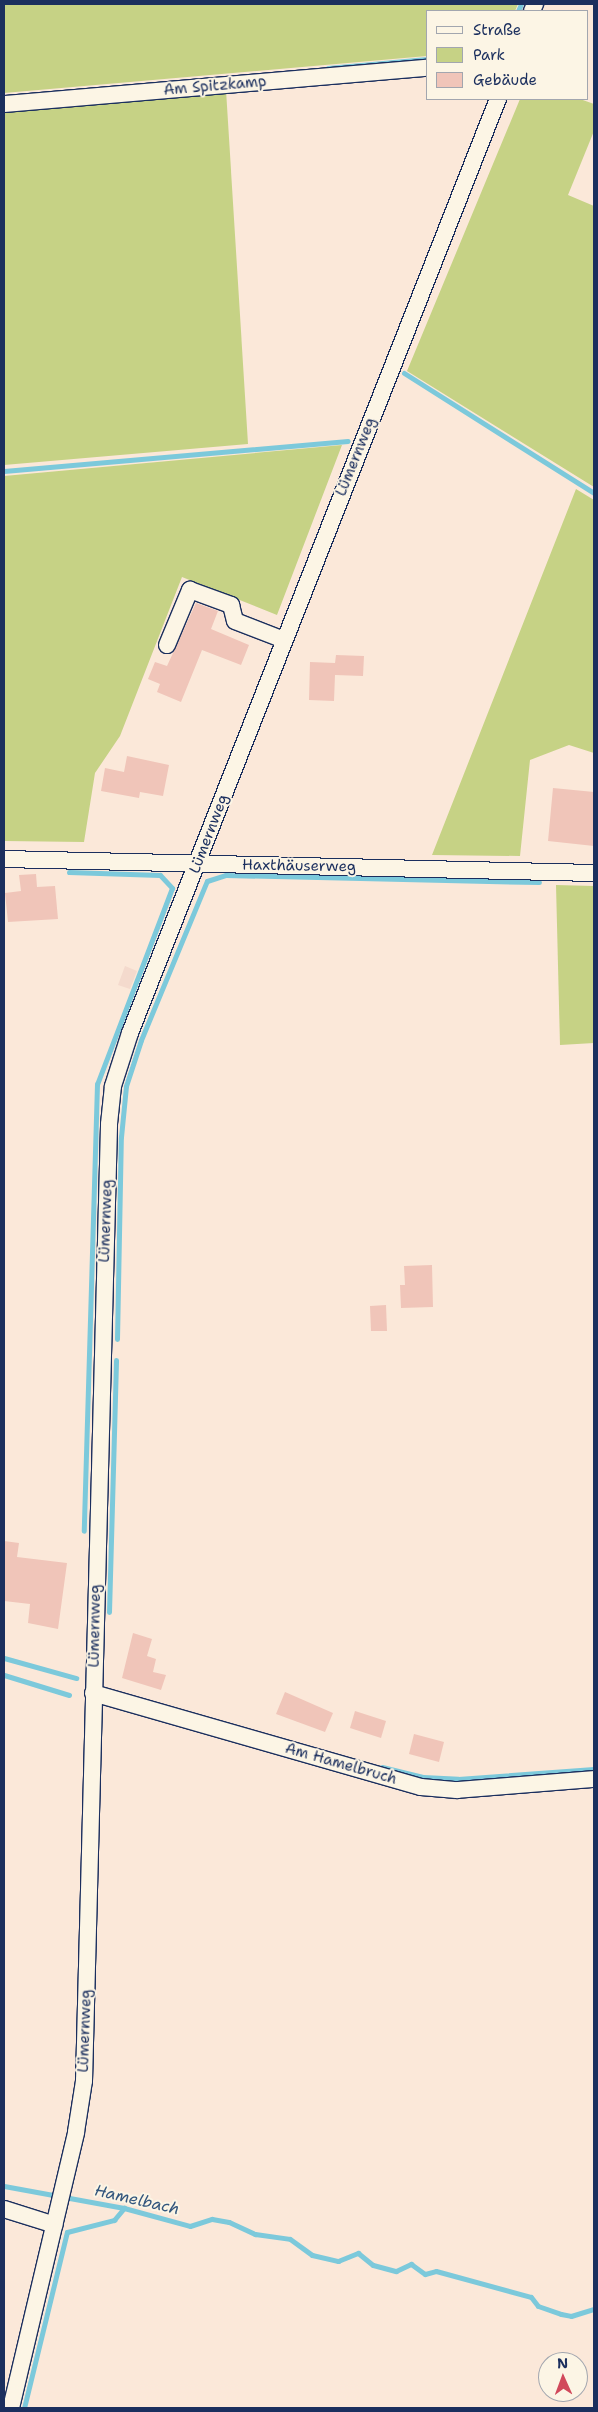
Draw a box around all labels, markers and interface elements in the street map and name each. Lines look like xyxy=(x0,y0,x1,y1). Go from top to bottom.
legend xyxy=(426,10,588,100)
text: Straße xyxy=(473,20,521,40)
text: Park xyxy=(473,45,505,65)
text: Gebäude xyxy=(473,70,537,90)
street label: Am Spitzkamp xyxy=(163,73,267,99)
street label: Lümernweg xyxy=(332,415,380,499)
street label: Lümernweg xyxy=(186,792,232,876)
street label: Haxthäuserweg xyxy=(242,856,356,876)
street label: Lümernweg xyxy=(96,1179,116,1263)
street label: Lümernweg xyxy=(85,1584,105,1668)
street label: Am Hamelbruch xyxy=(283,1739,399,1789)
street label: Lümernweg xyxy=(75,1989,95,2073)
water label: Hamelbach xyxy=(93,2181,181,2219)
north arrow xyxy=(538,2352,588,2402)
text: N xyxy=(557,2354,568,2372)

